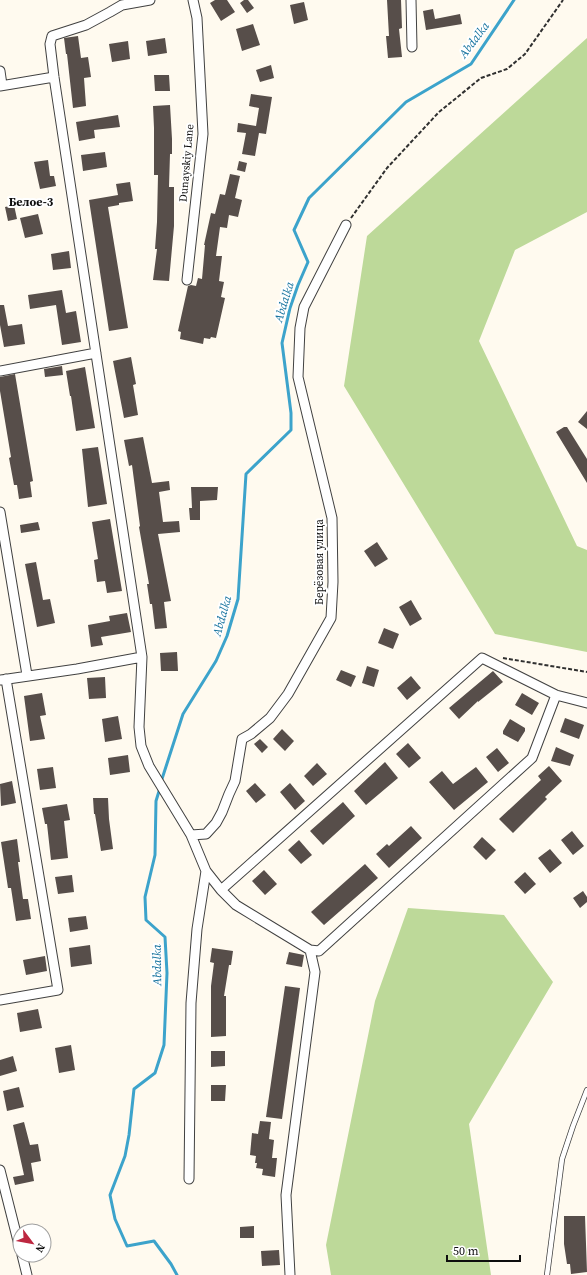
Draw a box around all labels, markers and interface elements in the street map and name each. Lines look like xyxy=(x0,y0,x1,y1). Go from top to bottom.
water label: Abdalka xyxy=(455,18,493,62)
street label: Dunayskiy Lane xyxy=(176,123,197,203)
district label: Белое-3 xyxy=(9,194,54,210)
water label: Abdalka xyxy=(270,279,298,325)
street label: Берёзовая улица xyxy=(312,519,327,605)
water label: Abdalka xyxy=(208,593,236,639)
water label: Abdalka xyxy=(149,943,165,987)
north arrow xyxy=(12,1223,52,1263)
scale bar xyxy=(447,1237,520,1263)
text: N xyxy=(32,1241,49,1255)
text: 50 m xyxy=(453,1243,479,1259)

